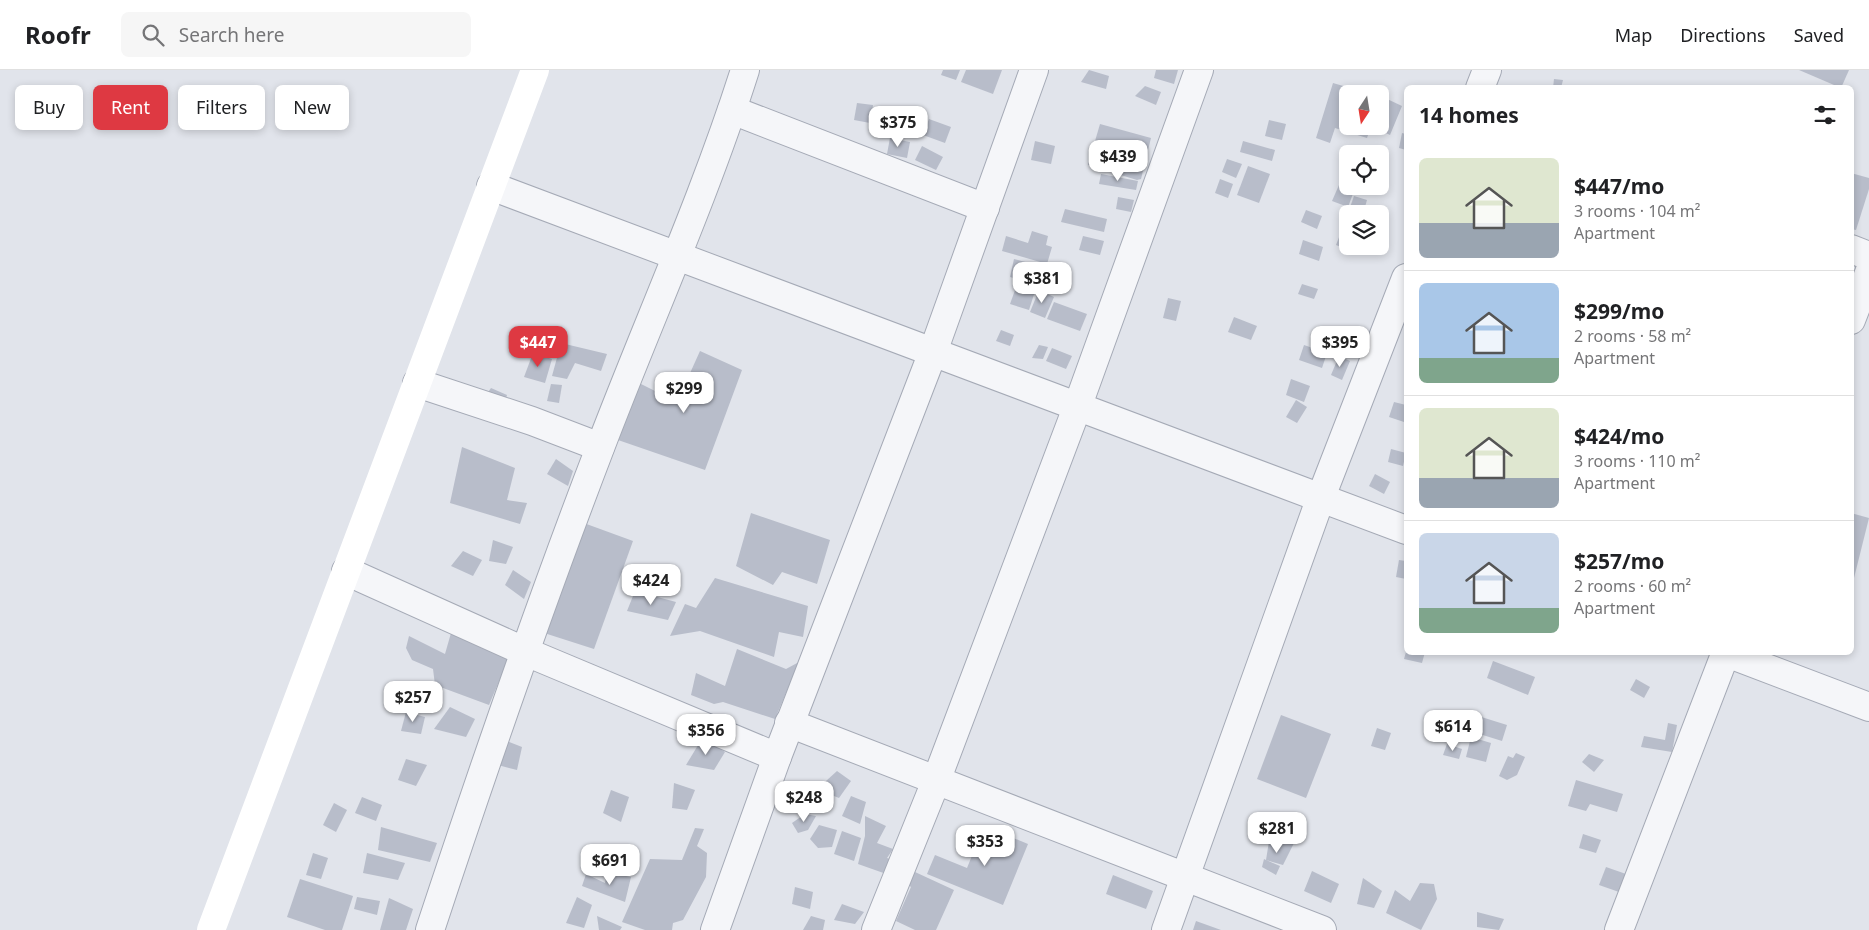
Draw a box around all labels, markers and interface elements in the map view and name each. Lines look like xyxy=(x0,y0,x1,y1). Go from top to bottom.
search box xyxy=(121,12,471,57)
text: Roofr xyxy=(25,18,91,51)
icon: search xyxy=(139,21,167,49)
text: Search here xyxy=(179,22,284,48)
text: Map xyxy=(1615,23,1652,47)
text: Directions xyxy=(1680,23,1766,47)
text: Saved xyxy=(1794,23,1844,47)
chip: Buy xyxy=(15,85,83,130)
chip: Rent xyxy=(93,85,168,130)
chip: Filters xyxy=(178,85,265,130)
chip: New xyxy=(275,85,349,130)
north arrow xyxy=(1339,85,1389,135)
map controls xyxy=(1339,85,1389,255)
text: 14 homes xyxy=(1419,101,1519,129)
icon: filters xyxy=(1811,101,1839,129)
pin: $375 xyxy=(868,106,928,148)
text: $375 xyxy=(880,111,916,133)
pin: $439 xyxy=(1088,140,1148,182)
text: $439 xyxy=(1100,145,1136,167)
button: locate xyxy=(1339,145,1389,195)
text: $447/mo xyxy=(1574,172,1664,200)
icon: home xyxy=(1459,178,1519,238)
text: 3 rooms · 104 m² xyxy=(1574,200,1700,222)
button: layers xyxy=(1339,205,1389,255)
text: Apartment xyxy=(1574,222,1655,244)
pin: $381 xyxy=(1012,262,1072,304)
text: $381 xyxy=(1024,267,1060,289)
text: $299/mo xyxy=(1574,297,1664,325)
icon: home xyxy=(1459,303,1519,363)
text: 2 rooms · 58 m² xyxy=(1574,325,1691,347)
pin: $447 xyxy=(508,326,568,368)
pin: $395 xyxy=(1310,326,1370,368)
text: $447 xyxy=(520,331,556,353)
text: $395 xyxy=(1322,331,1358,353)
text: Apartment xyxy=(1574,347,1655,369)
pin: $299 xyxy=(654,372,714,414)
text: $299 xyxy=(666,377,702,399)
text: $424/mo xyxy=(1574,422,1664,450)
icon: home xyxy=(1459,428,1519,488)
text: 3 rooms · 110 m² xyxy=(1574,450,1700,472)
text: Apartment xyxy=(1574,472,1655,494)
text: $257/mo xyxy=(1574,547,1664,575)
icon: home xyxy=(1459,553,1519,613)
pin: $424 xyxy=(621,564,681,606)
text: $424 xyxy=(633,569,669,591)
text: 2 rooms · 60 m² xyxy=(1574,575,1691,597)
text: Apartment xyxy=(1574,597,1655,619)
pin: $257 xyxy=(383,680,443,723)
text: $257 xyxy=(395,686,431,708)
pin: $614 xyxy=(1423,710,1483,752)
pin: $356 xyxy=(676,714,736,756)
text: $614 xyxy=(1435,715,1471,737)
text: $356 xyxy=(688,719,724,741)
pin: $248 xyxy=(774,780,834,823)
text: $248 xyxy=(786,786,822,808)
pin: $281 xyxy=(1247,812,1307,854)
text: $281 xyxy=(1259,817,1295,839)
pin: $353 xyxy=(955,824,1015,867)
text: $353 xyxy=(967,830,1003,852)
pin: $691 xyxy=(580,844,640,886)
text: $691 xyxy=(592,849,628,871)

